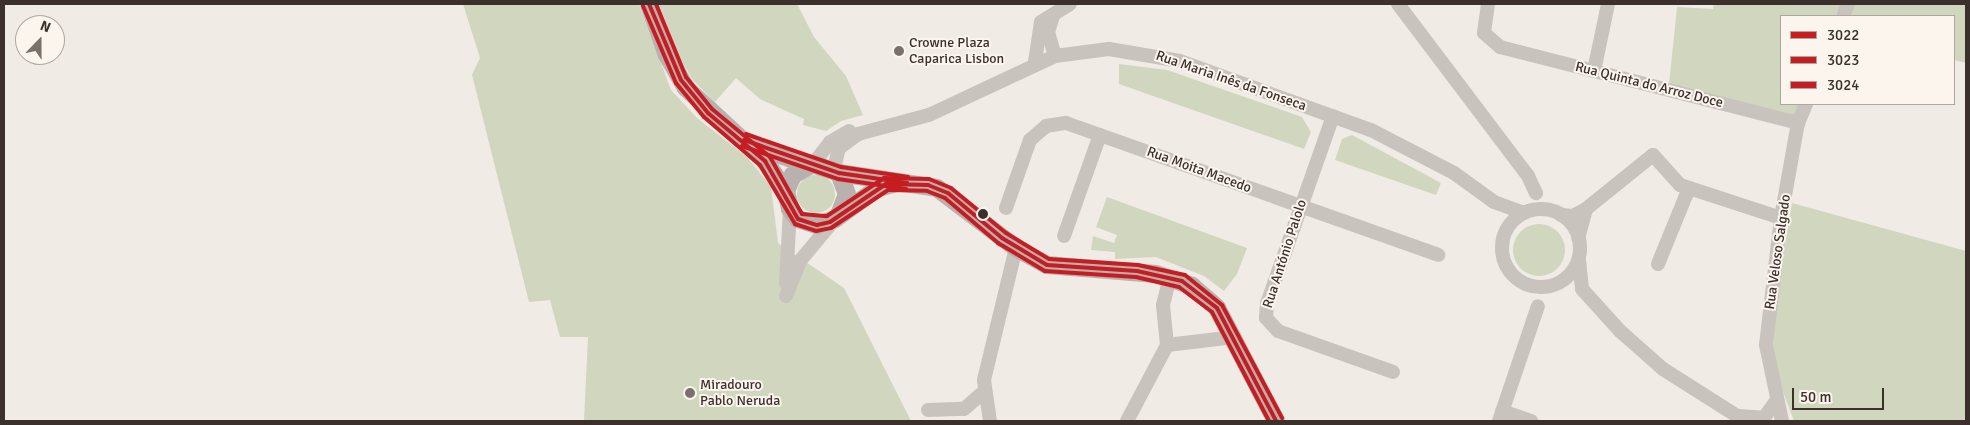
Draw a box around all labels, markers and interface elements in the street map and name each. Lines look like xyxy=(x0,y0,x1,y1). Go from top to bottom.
north arrow xyxy=(15,15,65,65)
legend xyxy=(1780,15,1955,105)
text: N xyxy=(38,17,53,36)
text: 3022 xyxy=(1827,26,1859,44)
place label: Crowne Plaza Caparica Lisbon xyxy=(909,35,1004,68)
marker: Crowne Plaza Caparica Lisbon xyxy=(893,45,905,57)
street label: Rua Maria Inês da Fonseca xyxy=(1154,47,1308,115)
text: 3023 xyxy=(1827,51,1859,69)
street label: Rua Quinta do Arroz Doce xyxy=(1573,58,1725,112)
text: 3024 xyxy=(1827,76,1859,94)
street label: Rua Moita Macedo xyxy=(1144,143,1254,197)
street label: Rua Veloso Salgado xyxy=(1762,193,1794,311)
street label: Rua António Palolo xyxy=(1260,198,1310,310)
unlabelled marker xyxy=(978,209,988,219)
place label: Miradouro Pablo Neruda xyxy=(700,377,780,410)
scale bar xyxy=(1795,378,1888,410)
marker: Miradouro Pablo Neruda xyxy=(684,387,696,399)
text: 50 m xyxy=(1800,388,1831,406)

